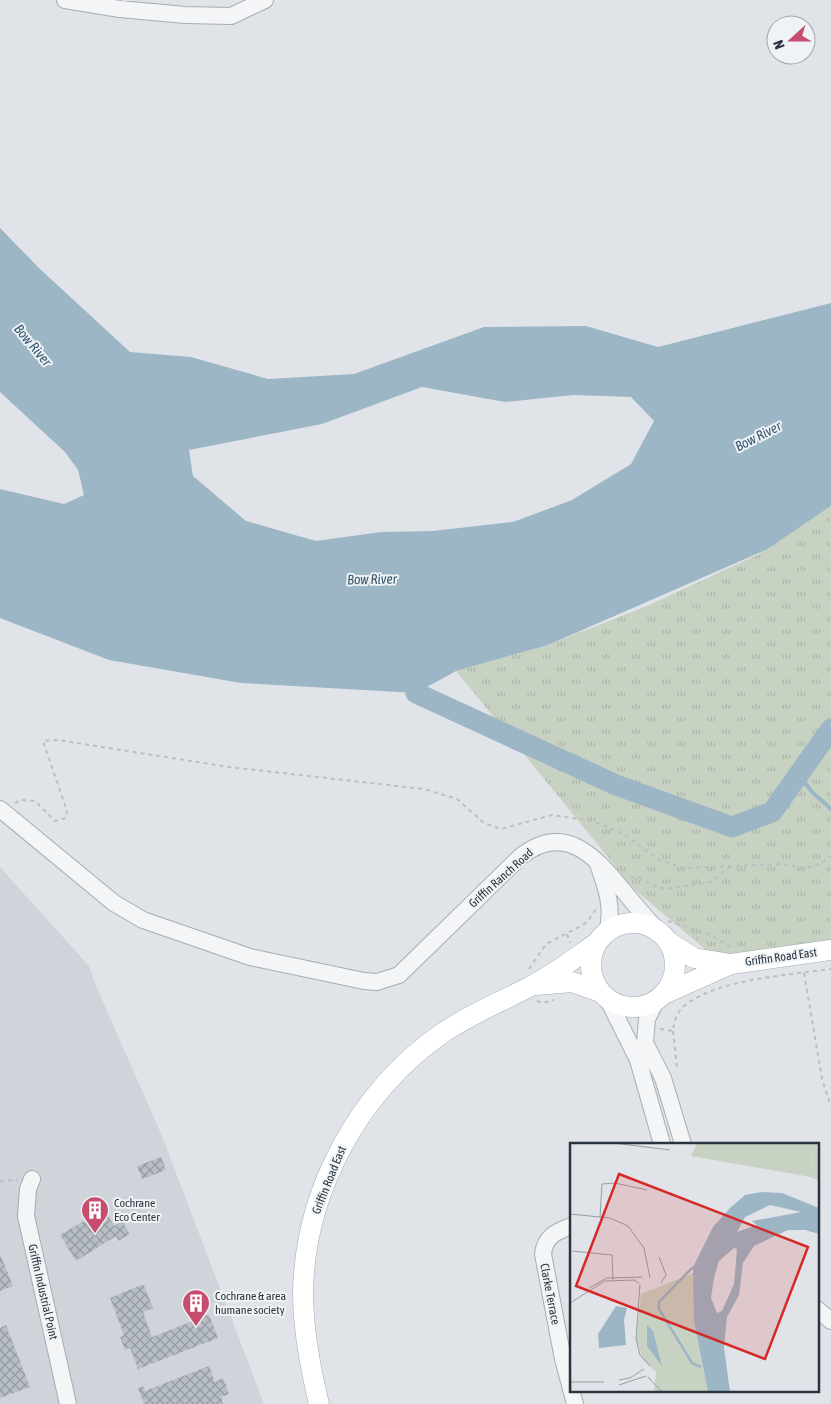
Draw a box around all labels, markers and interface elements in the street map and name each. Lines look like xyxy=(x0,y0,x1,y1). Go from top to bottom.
north arrow xyxy=(766,15,816,65)
text: N xyxy=(770,38,788,51)
water label: Bow River xyxy=(11,321,56,370)
water label: Bow River xyxy=(732,417,785,454)
water label: Bow River xyxy=(347,571,398,587)
street label: Griffin Ranch Road xyxy=(466,845,536,911)
street label: Griffin Road East xyxy=(744,945,818,969)
street label: Griffin Road East xyxy=(309,1143,349,1216)
inset map xyxy=(570,1143,818,1392)
building icon: Cochrane Eco Center xyxy=(80,1195,110,1234)
place label: Cochrane Eco Center xyxy=(114,1196,160,1224)
street label: Griffin Industrial Point xyxy=(25,1243,61,1342)
street label: Clarke Terrace xyxy=(537,1262,563,1326)
building icon: Cochrane & area humane society xyxy=(181,1288,211,1327)
place label: Cochrane & area humane society xyxy=(215,1289,286,1317)

